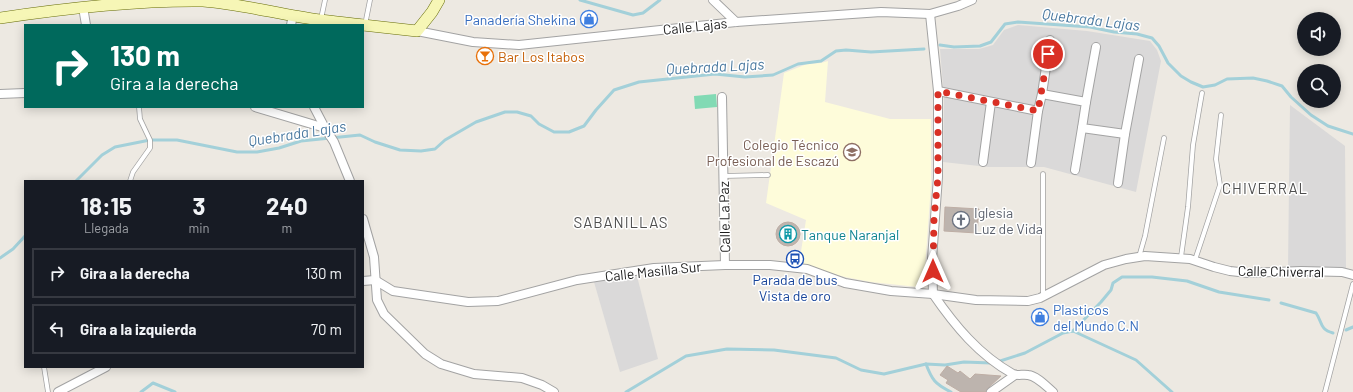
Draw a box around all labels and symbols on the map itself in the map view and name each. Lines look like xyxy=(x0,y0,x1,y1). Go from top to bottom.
water label: Quebrada Lajas xyxy=(1041,4,1141,34)
shop icon: Panadería Shekina xyxy=(579,9,599,29)
place label: Panadería Shekina xyxy=(464,11,576,28)
street label: Calle Lajas xyxy=(662,14,728,38)
pin xyxy=(1031,37,1065,71)
bar icon: Bar Los Itabos xyxy=(475,46,495,66)
place label: Bar Los Itabos xyxy=(498,48,585,65)
water label: Quebrada Lajas xyxy=(665,54,765,78)
water label: Quebrada Lajas xyxy=(247,116,347,150)
place label: Colegio Técnico Profesional de Escazú xyxy=(707,136,839,169)
school or university icon: Colegio Técnico Profesional de Escazú xyxy=(842,142,862,162)
district label: CHIVERRAL xyxy=(1222,179,1308,197)
street label: Calle La Paz xyxy=(715,181,733,253)
place label: Iglesia Luz de Vida xyxy=(974,204,1043,237)
church icon: Iglesia Luz de Vida xyxy=(951,210,971,230)
district label: SABANILLAS xyxy=(573,213,669,231)
building icon: Tanque Naranjal xyxy=(778,224,798,244)
place label: Tanque Naranjal xyxy=(801,226,899,243)
bus stop icon: Parada de bus Vista de oro xyxy=(785,249,805,269)
position arrow xyxy=(912,250,954,292)
street label: Calle Masilla Sur xyxy=(604,257,702,285)
street label: Calle Chiverral xyxy=(1238,262,1324,280)
place label: Parada de bus Vista de oro xyxy=(752,271,838,304)
place label: Plasticos del Mundo C.N xyxy=(1053,301,1139,334)
shop icon: Plasticos del Mundo C.N xyxy=(1030,307,1050,327)

